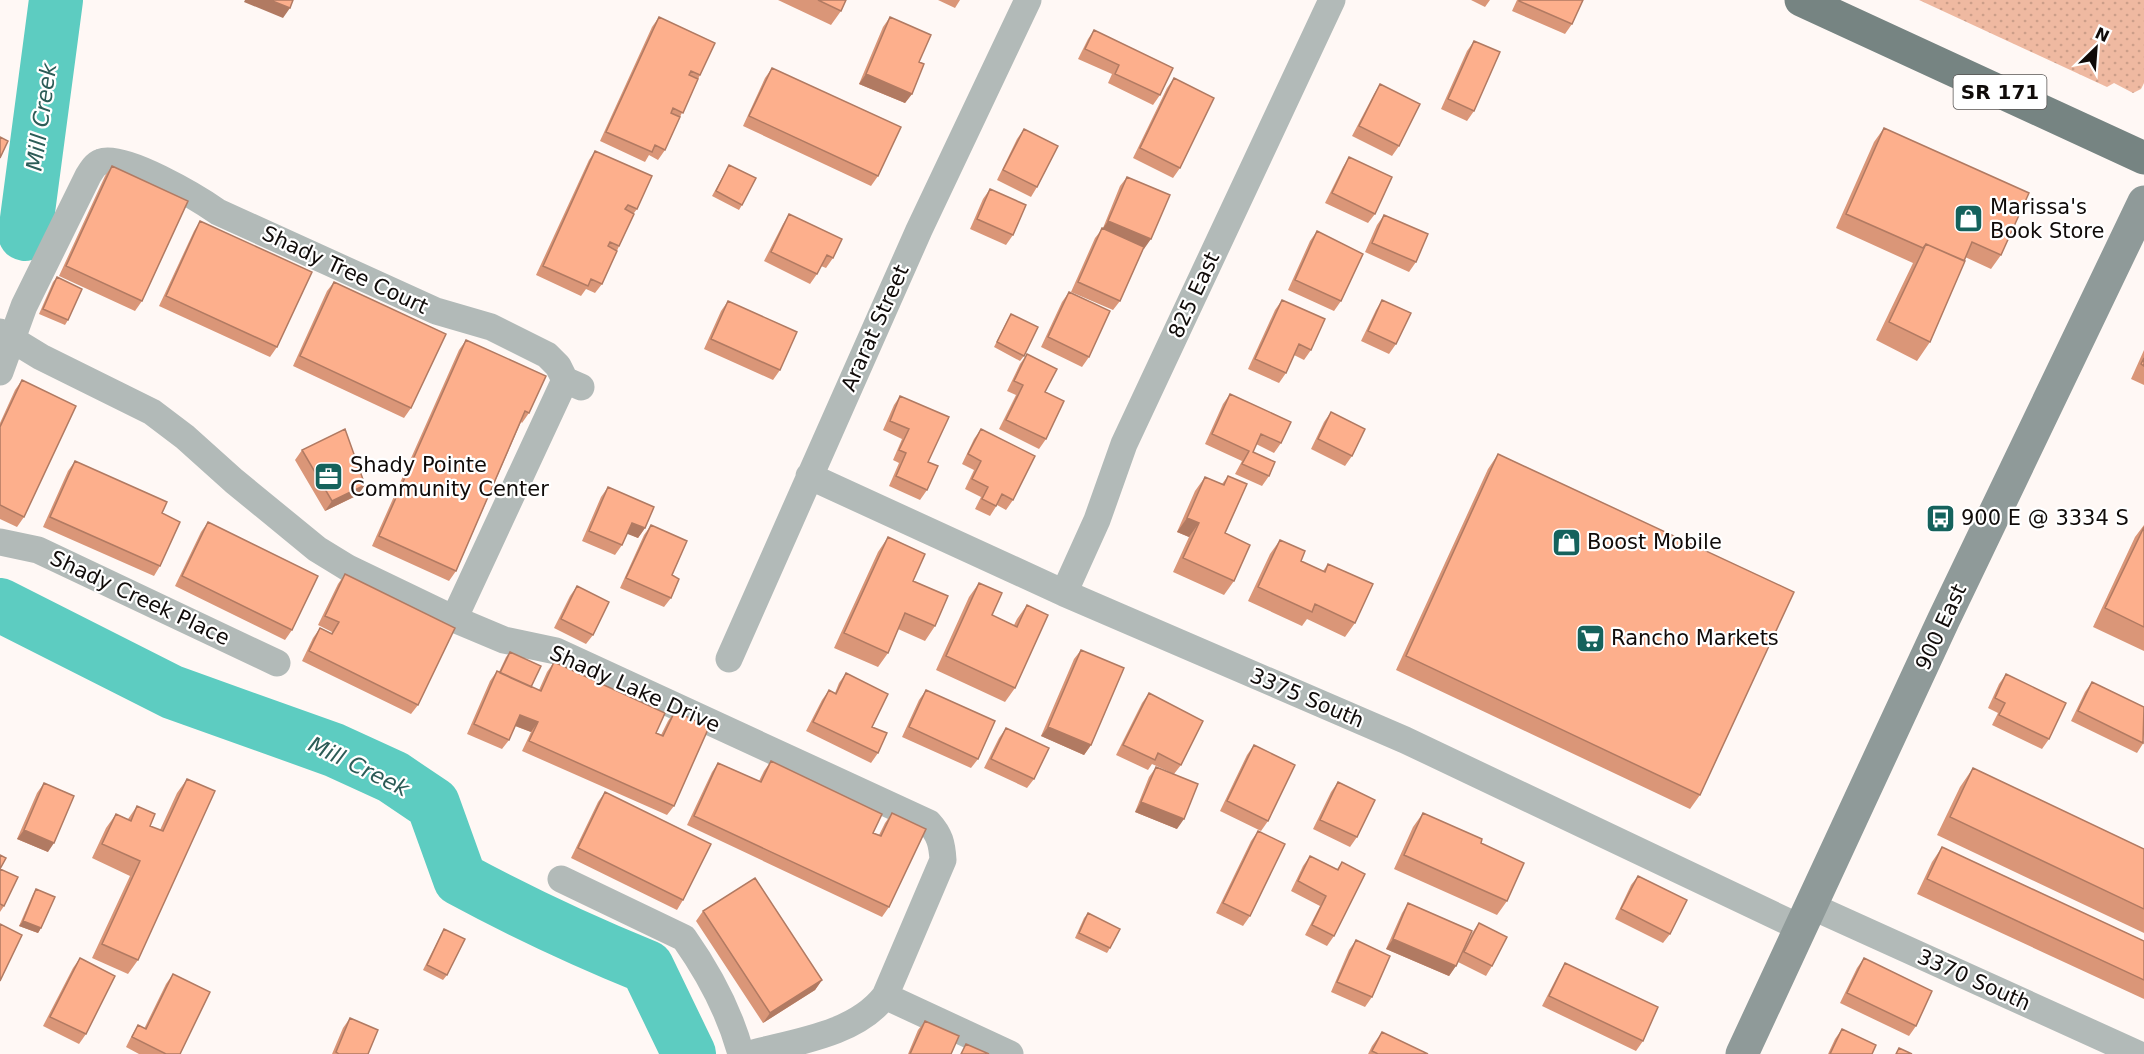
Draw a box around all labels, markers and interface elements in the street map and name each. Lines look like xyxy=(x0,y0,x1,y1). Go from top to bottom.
north arrow xyxy=(2066,18,2126,78)
text: N xyxy=(2092,23,2112,46)
water label: Mill Creek xyxy=(22,60,62,173)
road number: SR 171 xyxy=(1954,75,2046,109)
place label: Marissa's Book Store xyxy=(1990,195,2104,243)
shop icon: Marissa's Book Store xyxy=(1953,203,1985,235)
street label: Shady Tree Court xyxy=(258,221,432,319)
street label: 825 East xyxy=(1164,248,1224,342)
street label: Ararat Street xyxy=(836,261,914,395)
place label: Shady Pointe Community Center xyxy=(350,453,549,501)
office icon: Shady Pointe Community Center xyxy=(313,461,345,493)
bus stop icon: 900 E @ 3334 S xyxy=(1924,502,1956,534)
place label: 900 E @ 3334 S xyxy=(1961,506,2129,530)
shop icon: Boost Mobile xyxy=(1550,526,1582,558)
place label: Boost Mobile xyxy=(1587,530,1722,554)
street label: Shady Creek Place xyxy=(46,546,234,650)
street label: 900 East xyxy=(1911,580,1971,674)
supermarket icon: Rancho Markets xyxy=(1574,622,1606,654)
place label: Rancho Markets xyxy=(1611,626,1779,650)
street label: Shady Lake Drive xyxy=(546,641,724,737)
street label: 3375 South xyxy=(1247,663,1367,733)
water label: Mill Creek xyxy=(305,731,414,802)
street label: 3370 South xyxy=(1914,944,2034,1016)

